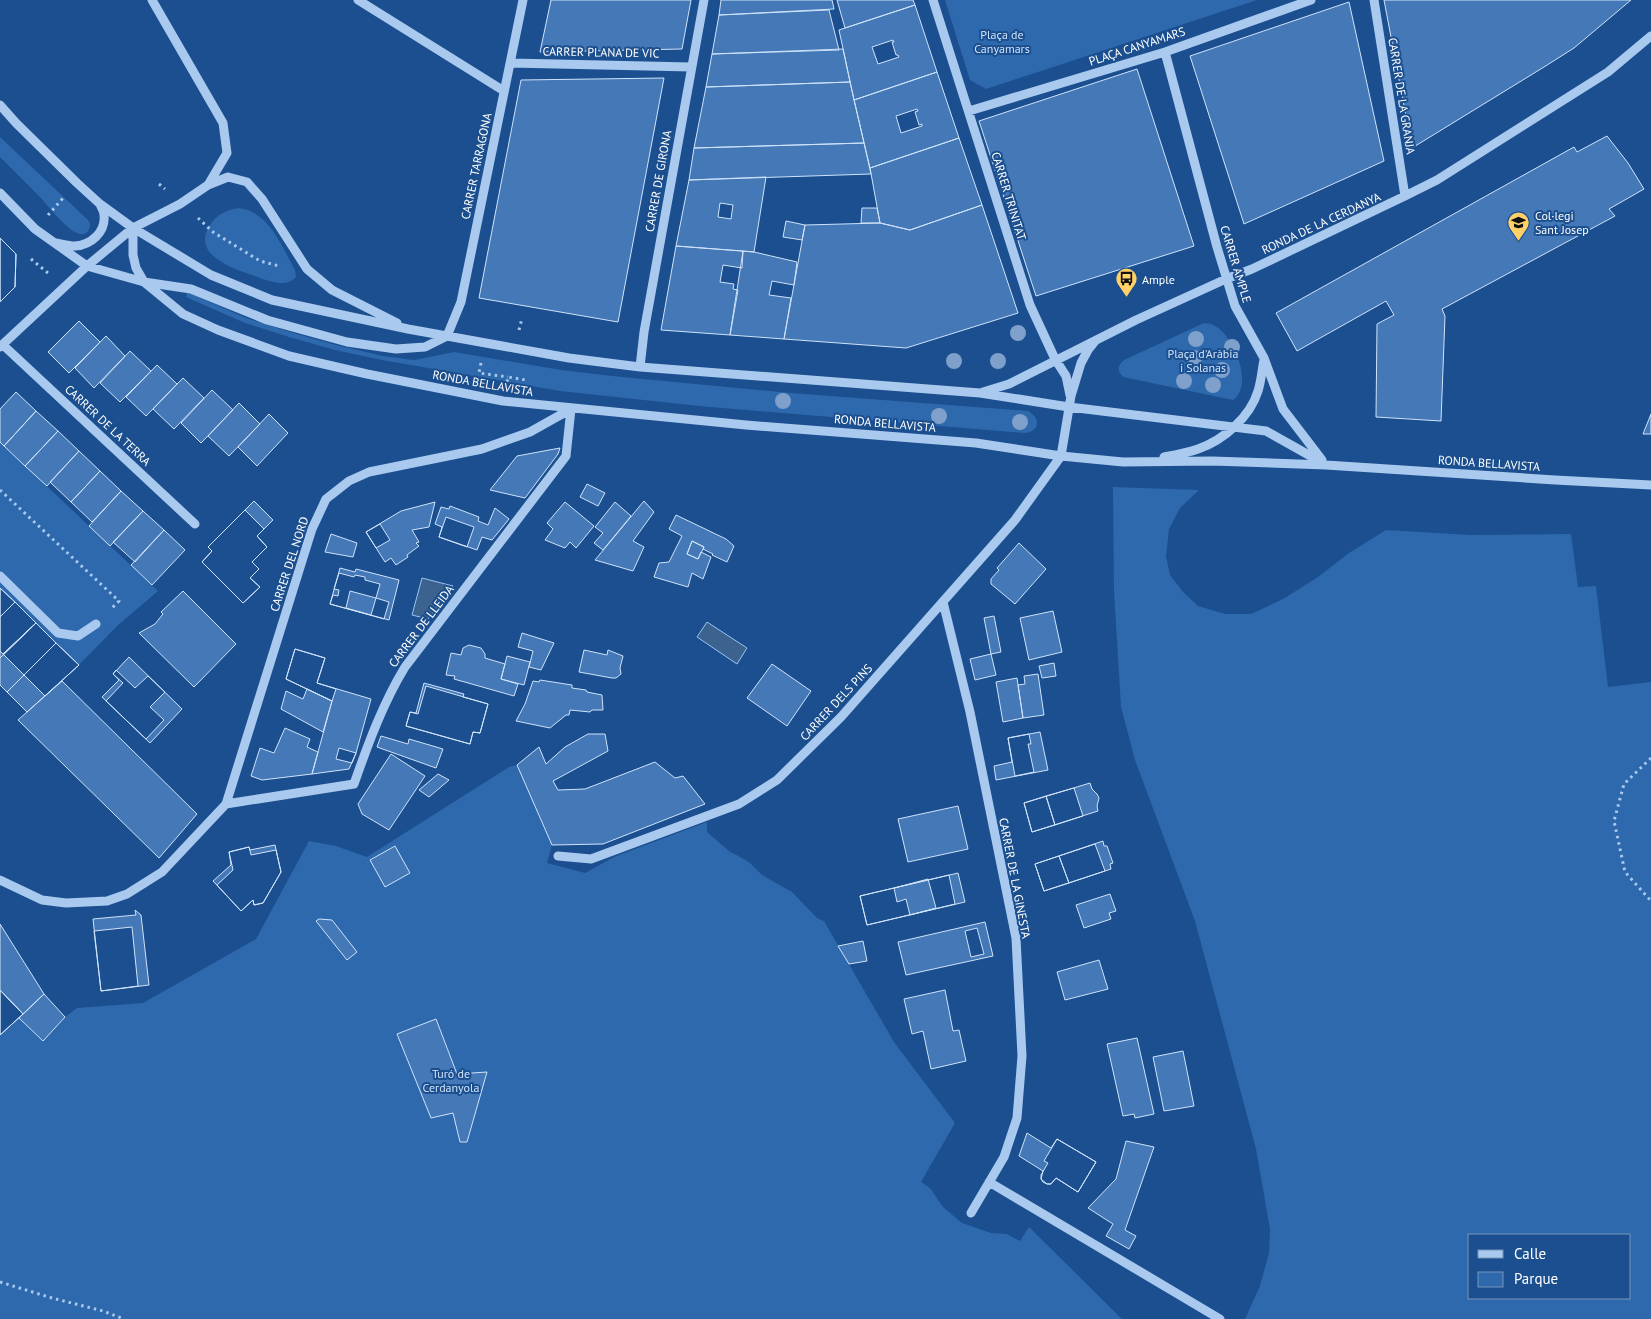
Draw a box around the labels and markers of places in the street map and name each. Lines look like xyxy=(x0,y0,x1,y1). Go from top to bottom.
place label: Col·legi Sant Josep xyxy=(1535,208,1589,237)
school or university icon: Col·legi Sant Josep xyxy=(1507,210,1531,241)
bus stop icon: Ample xyxy=(1114,267,1138,298)
place label: Ample xyxy=(1142,272,1175,287)

